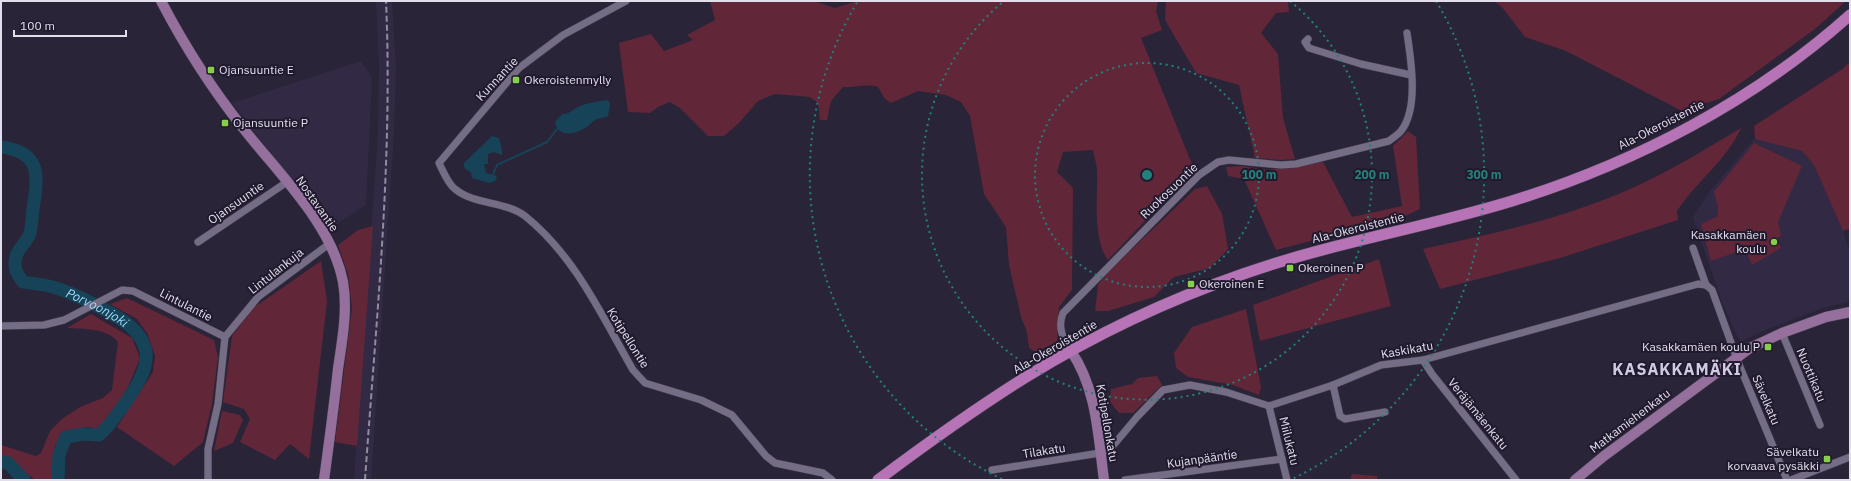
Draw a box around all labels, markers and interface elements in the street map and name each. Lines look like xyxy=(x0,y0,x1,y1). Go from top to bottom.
scale bar xyxy=(14,12,126,38)
text: 100 m xyxy=(20,18,55,33)
street label: Kunnantie xyxy=(472,53,521,104)
place label: Ojansuuntie E xyxy=(219,62,294,77)
marker: Ojansuuntie E xyxy=(206,65,216,75)
place label: Okeroistenmylly xyxy=(524,72,611,87)
marker: Okeroistenmylly xyxy=(511,75,521,85)
street label: Ala-Okeroistentie xyxy=(1615,96,1707,153)
place label: Ojansuuntie P xyxy=(233,115,308,130)
marker: Ojansuuntie P xyxy=(220,118,230,128)
street label: Ruokosuontie xyxy=(1137,159,1201,222)
text: 100 m xyxy=(1241,167,1277,182)
text: 200 m xyxy=(1354,167,1390,182)
text: 300 m xyxy=(1466,167,1502,182)
centre of rings xyxy=(1140,168,1154,182)
street label: Nostavantie xyxy=(293,173,342,235)
street label: Ojansuuntie xyxy=(205,178,267,227)
street label: Ala-Okeroistentie xyxy=(1310,209,1406,246)
place label: Kasakkamäen koulu xyxy=(1691,227,1766,256)
marker: Kasakkamäen koulu xyxy=(1769,237,1779,247)
street label: Lintulankuja xyxy=(245,244,307,297)
place label: Okeroinen P xyxy=(1298,260,1364,275)
marker: Okeroinen P xyxy=(1285,263,1295,273)
place label: Okeroinen E xyxy=(1199,276,1264,291)
marker: Okeroinen E xyxy=(1186,279,1196,289)
water label: Porvoonjoki xyxy=(63,285,132,331)
street label: Lintulantie xyxy=(157,285,215,324)
street label: Kotipellontie xyxy=(604,305,653,371)
street label: Ala-Okeroistentie xyxy=(1010,316,1100,377)
street label: Kaskikatu xyxy=(1380,338,1434,361)
place label: Kasakkamäen koulu P xyxy=(1642,339,1760,354)
marker: Kasakkamäen koulu P xyxy=(1763,342,1773,352)
street label: Nuottikatu xyxy=(1793,346,1830,404)
district label: KASAKKAMÄKI xyxy=(1612,359,1742,379)
street label: Sävelkatu xyxy=(1749,373,1784,427)
street label: Veräjämäenkatu xyxy=(1445,375,1512,452)
street label: Kotipellonkatu xyxy=(1093,383,1122,463)
street label: Matkamiehenkatu xyxy=(1586,385,1673,456)
street label: Miilukatu xyxy=(1276,415,1303,467)
street label: Tilakatu xyxy=(1021,440,1066,461)
place label: Sävelkatu korvaava pysäkki xyxy=(1727,444,1819,473)
street label: Kujanpääntie xyxy=(1166,446,1238,471)
marker: Sävelkatu korvaava pysäkki xyxy=(1822,454,1832,464)

